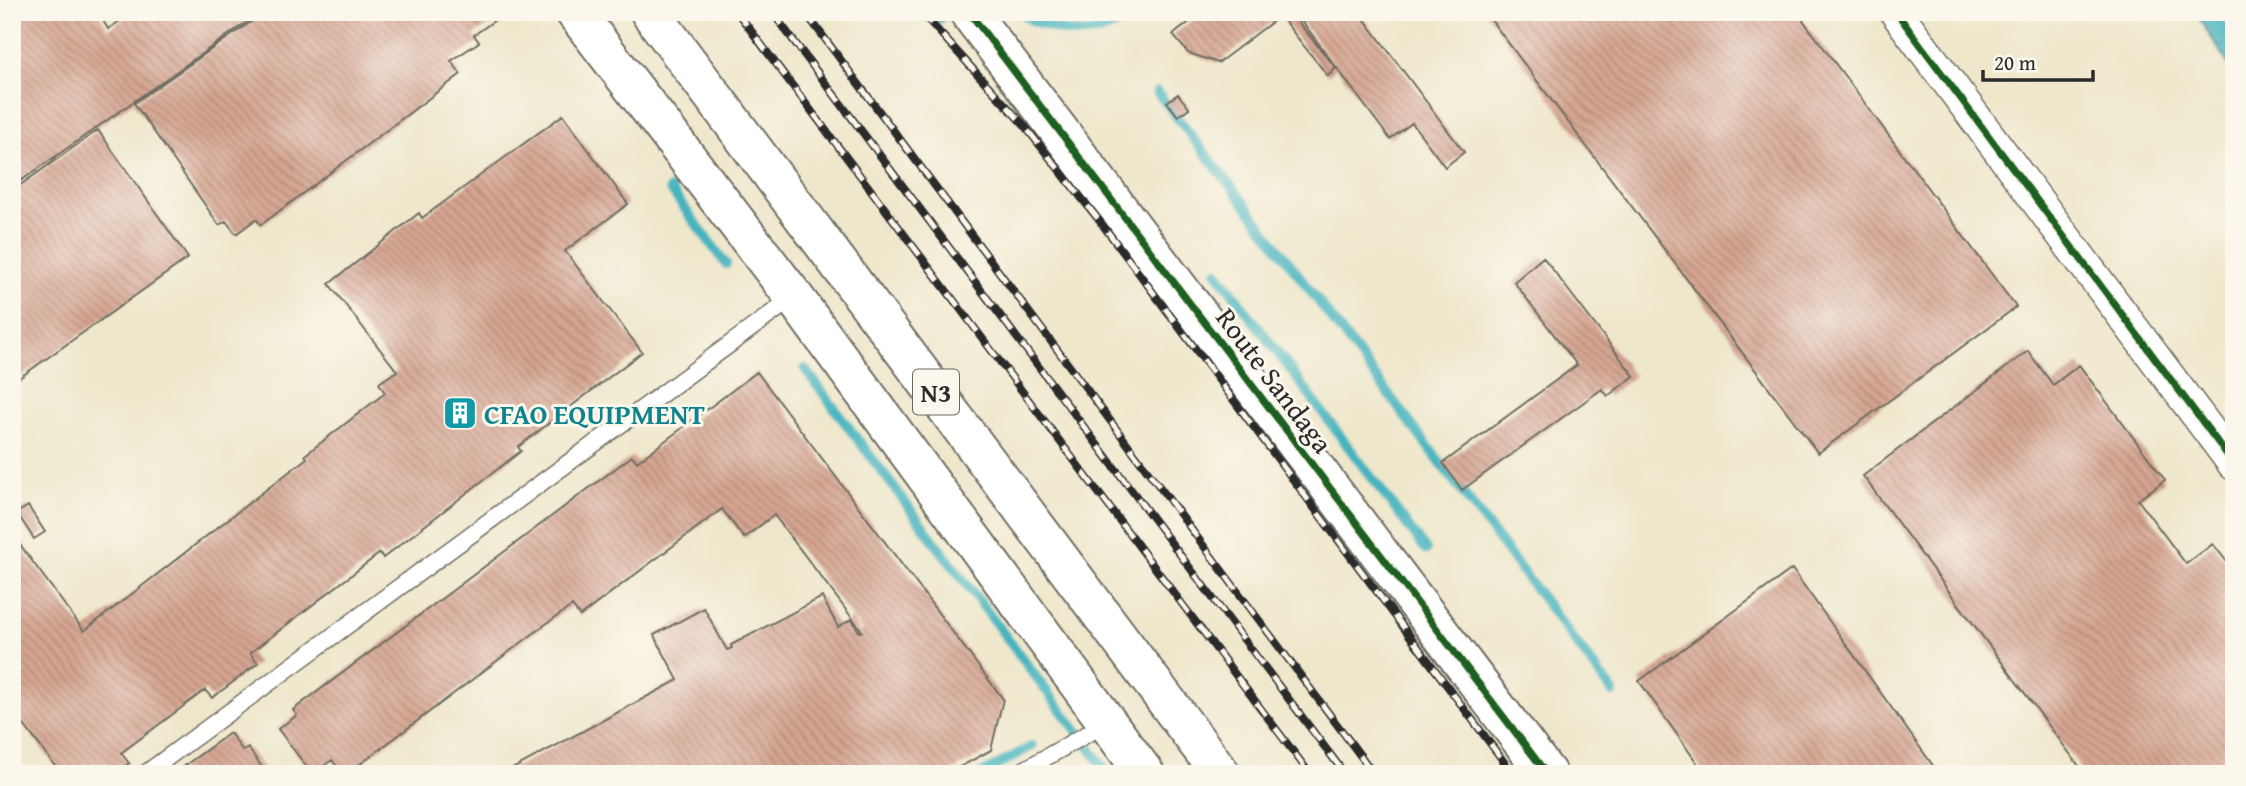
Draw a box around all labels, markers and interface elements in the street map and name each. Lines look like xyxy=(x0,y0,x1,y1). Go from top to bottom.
scale bar xyxy=(1983,38,2094,82)
text: 20 m xyxy=(1994,47,2036,78)
street label: Route Sandaga xyxy=(1207,299,1344,462)
road number: N3 xyxy=(913,370,959,414)
place label: CFAO EQUIPMENT xyxy=(484,393,705,434)
building icon: CFAO EQUIPMENT xyxy=(441,394,479,432)

